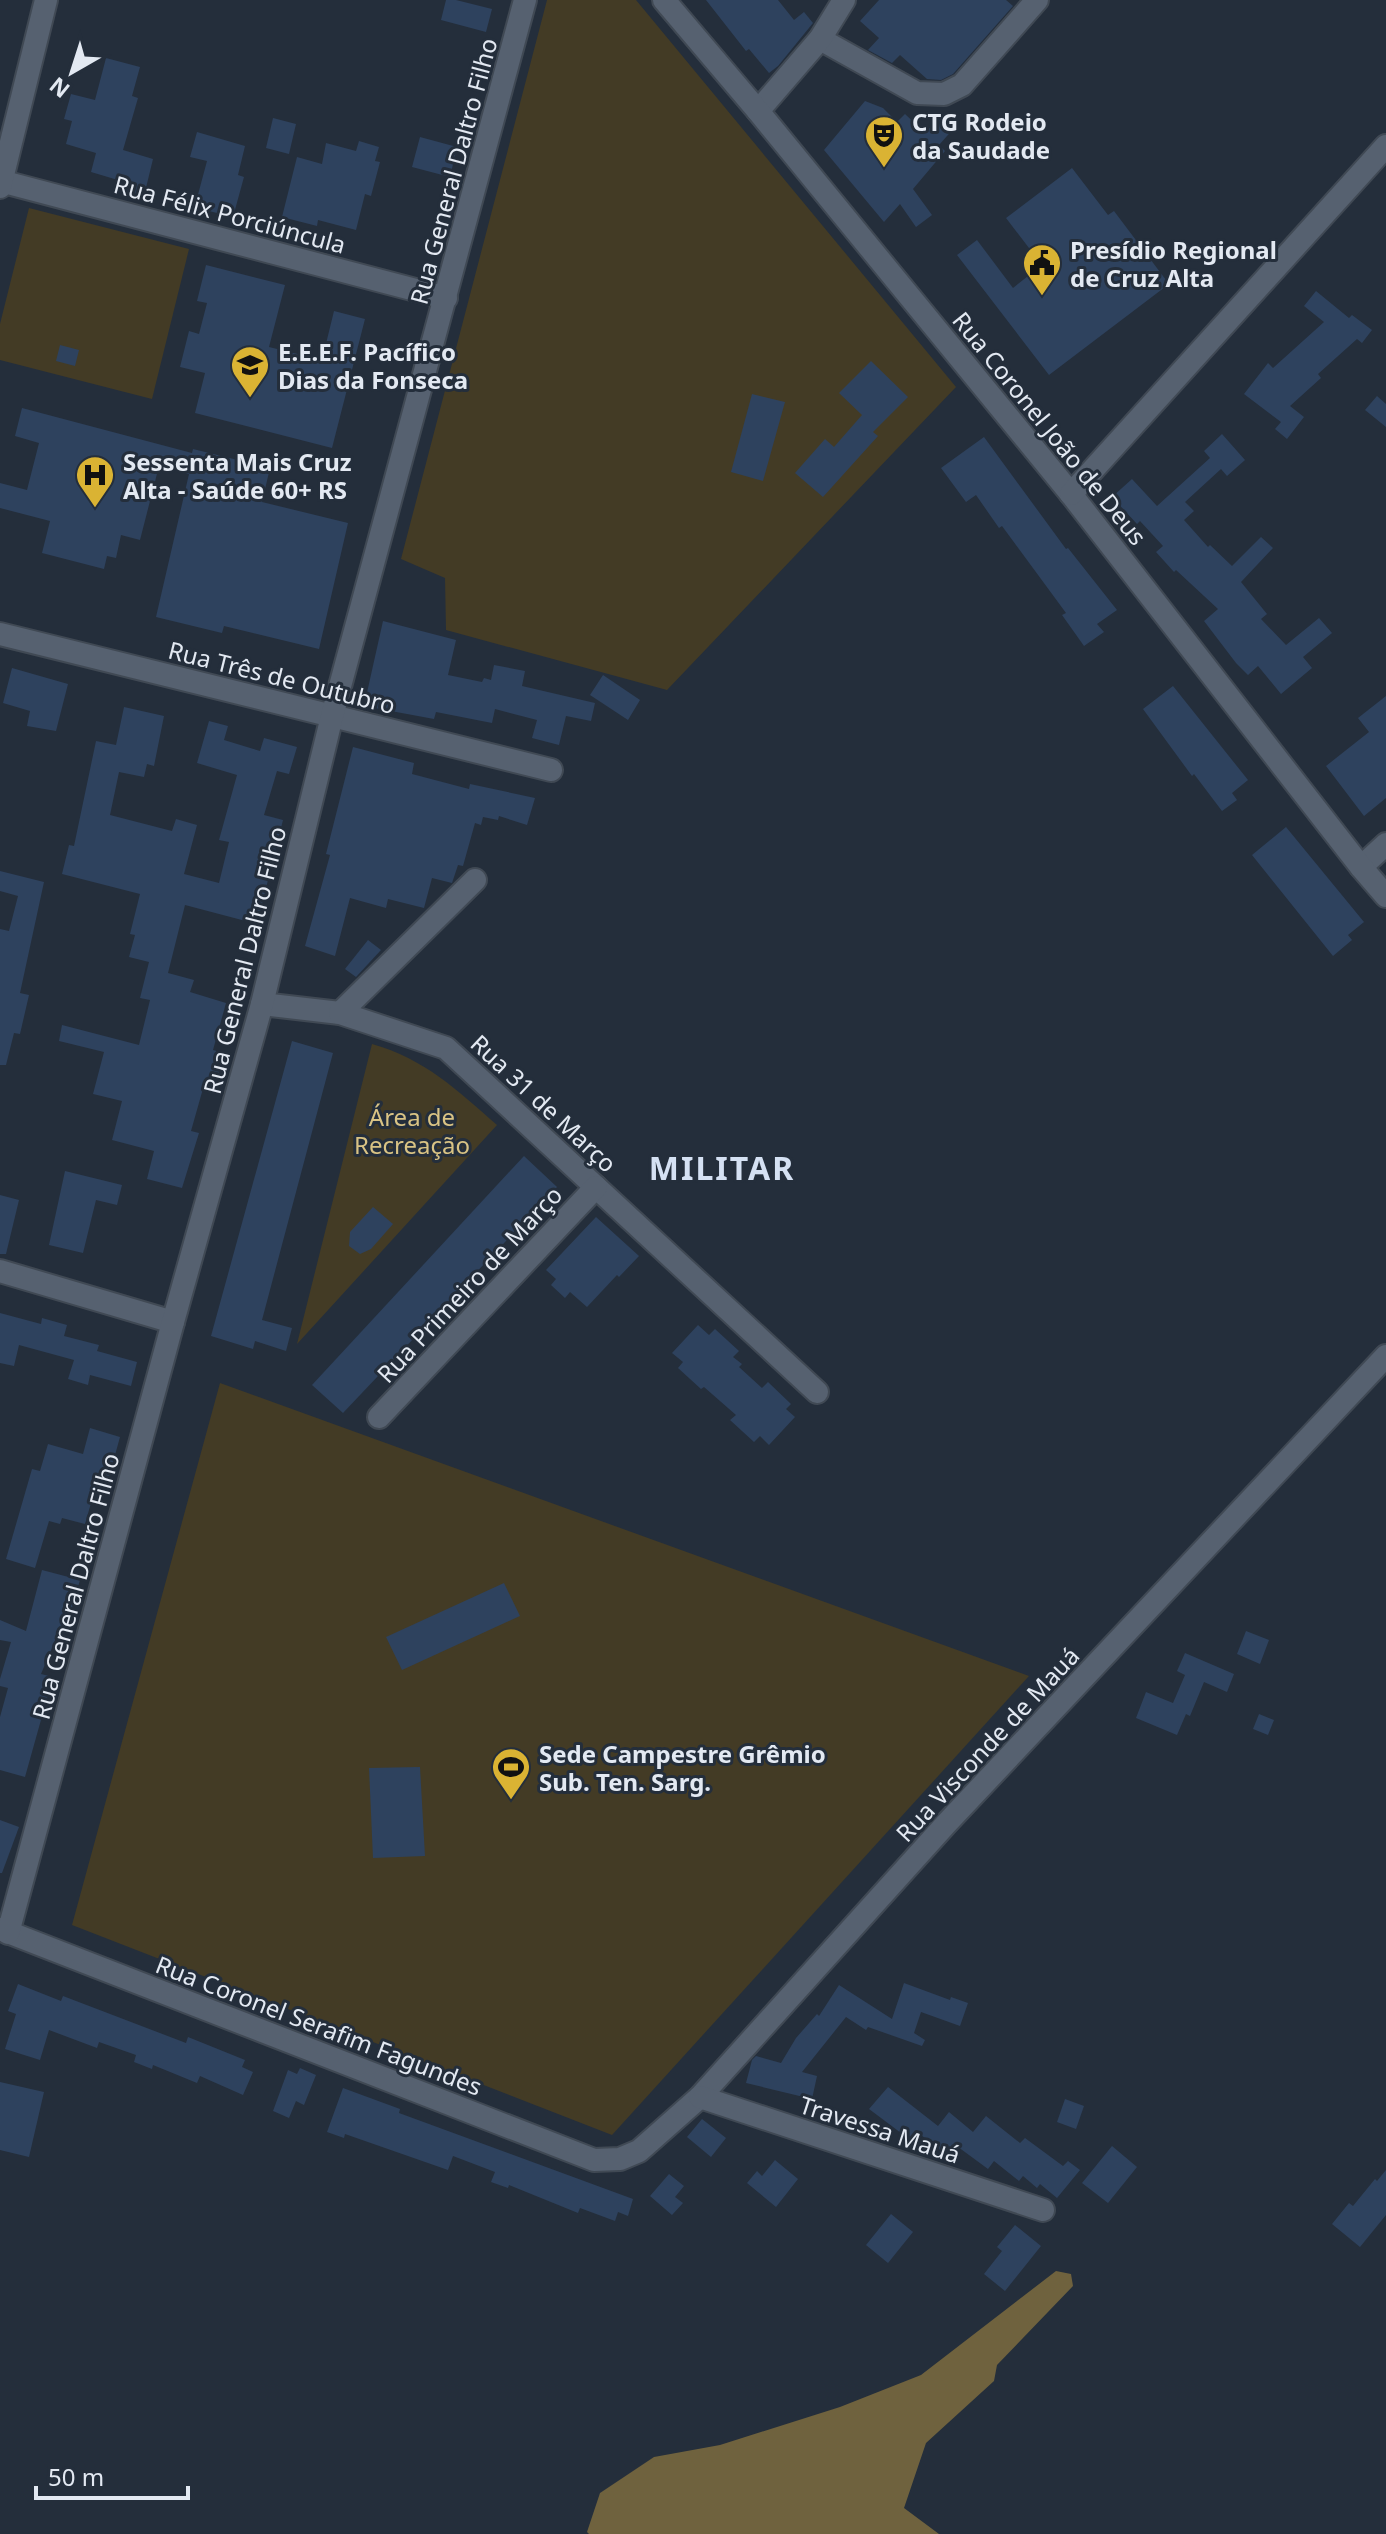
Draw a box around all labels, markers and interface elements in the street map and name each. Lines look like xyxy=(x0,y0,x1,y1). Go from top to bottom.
north arrow xyxy=(32,32,112,112)
street label: Rua General Daltro Filho xyxy=(402,34,504,308)
text: N xyxy=(42,71,75,106)
place label: CTG Rodeio da Saudade xyxy=(912,105,1050,166)
theatre icon: CTG Rodeio da Saudade xyxy=(863,114,905,169)
street label: Rua Félix Porciúncula xyxy=(110,167,350,261)
place label: Presídio Regional de Cruz Alta xyxy=(1070,233,1277,294)
public building icon: Presídio Regional de Cruz Alta xyxy=(1021,242,1063,297)
street label: Rua Coronel João de Deus xyxy=(946,304,1154,552)
place label: E.E.E.F. Pacífico Dias da Fonseca xyxy=(278,335,468,396)
school or university icon: E.E.E.F. Pacífico Dias da Fonseca xyxy=(229,344,271,399)
place label: Sessenta Mais Cruz Alta - Saúde 60+ RS xyxy=(123,445,352,506)
hospital icon: Sessenta Mais Cruz Alta - Saúde 60+ RS xyxy=(74,454,116,509)
street label: Rua Três de Outubro xyxy=(165,633,399,721)
street label: Rua General Daltro Filho xyxy=(195,823,293,1097)
street label: Rua 31 de Março xyxy=(464,1027,624,1179)
park label: Área de Recreação xyxy=(354,1100,470,1161)
district label: MILITAR xyxy=(649,1146,795,1189)
street label: Rua Primeiro de Março xyxy=(369,1179,569,1389)
street label: Rua General Daltro Filho xyxy=(24,1449,126,1723)
street label: Rua Visconde de Mauá xyxy=(888,1639,1086,1849)
place label: Sede Campestre Grêmio Sub. Ten. Sarg. xyxy=(539,1737,826,1798)
sports icon: Sede Campestre Grêmio Sub. Ten. Sarg. xyxy=(490,1746,532,1801)
street label: Rua Coronel Serafim Fagundes xyxy=(151,1947,487,2103)
street label: Travessa Mauá xyxy=(795,2088,965,2170)
scale bar xyxy=(36,2450,188,2500)
text: 50 m xyxy=(48,2460,104,2493)

